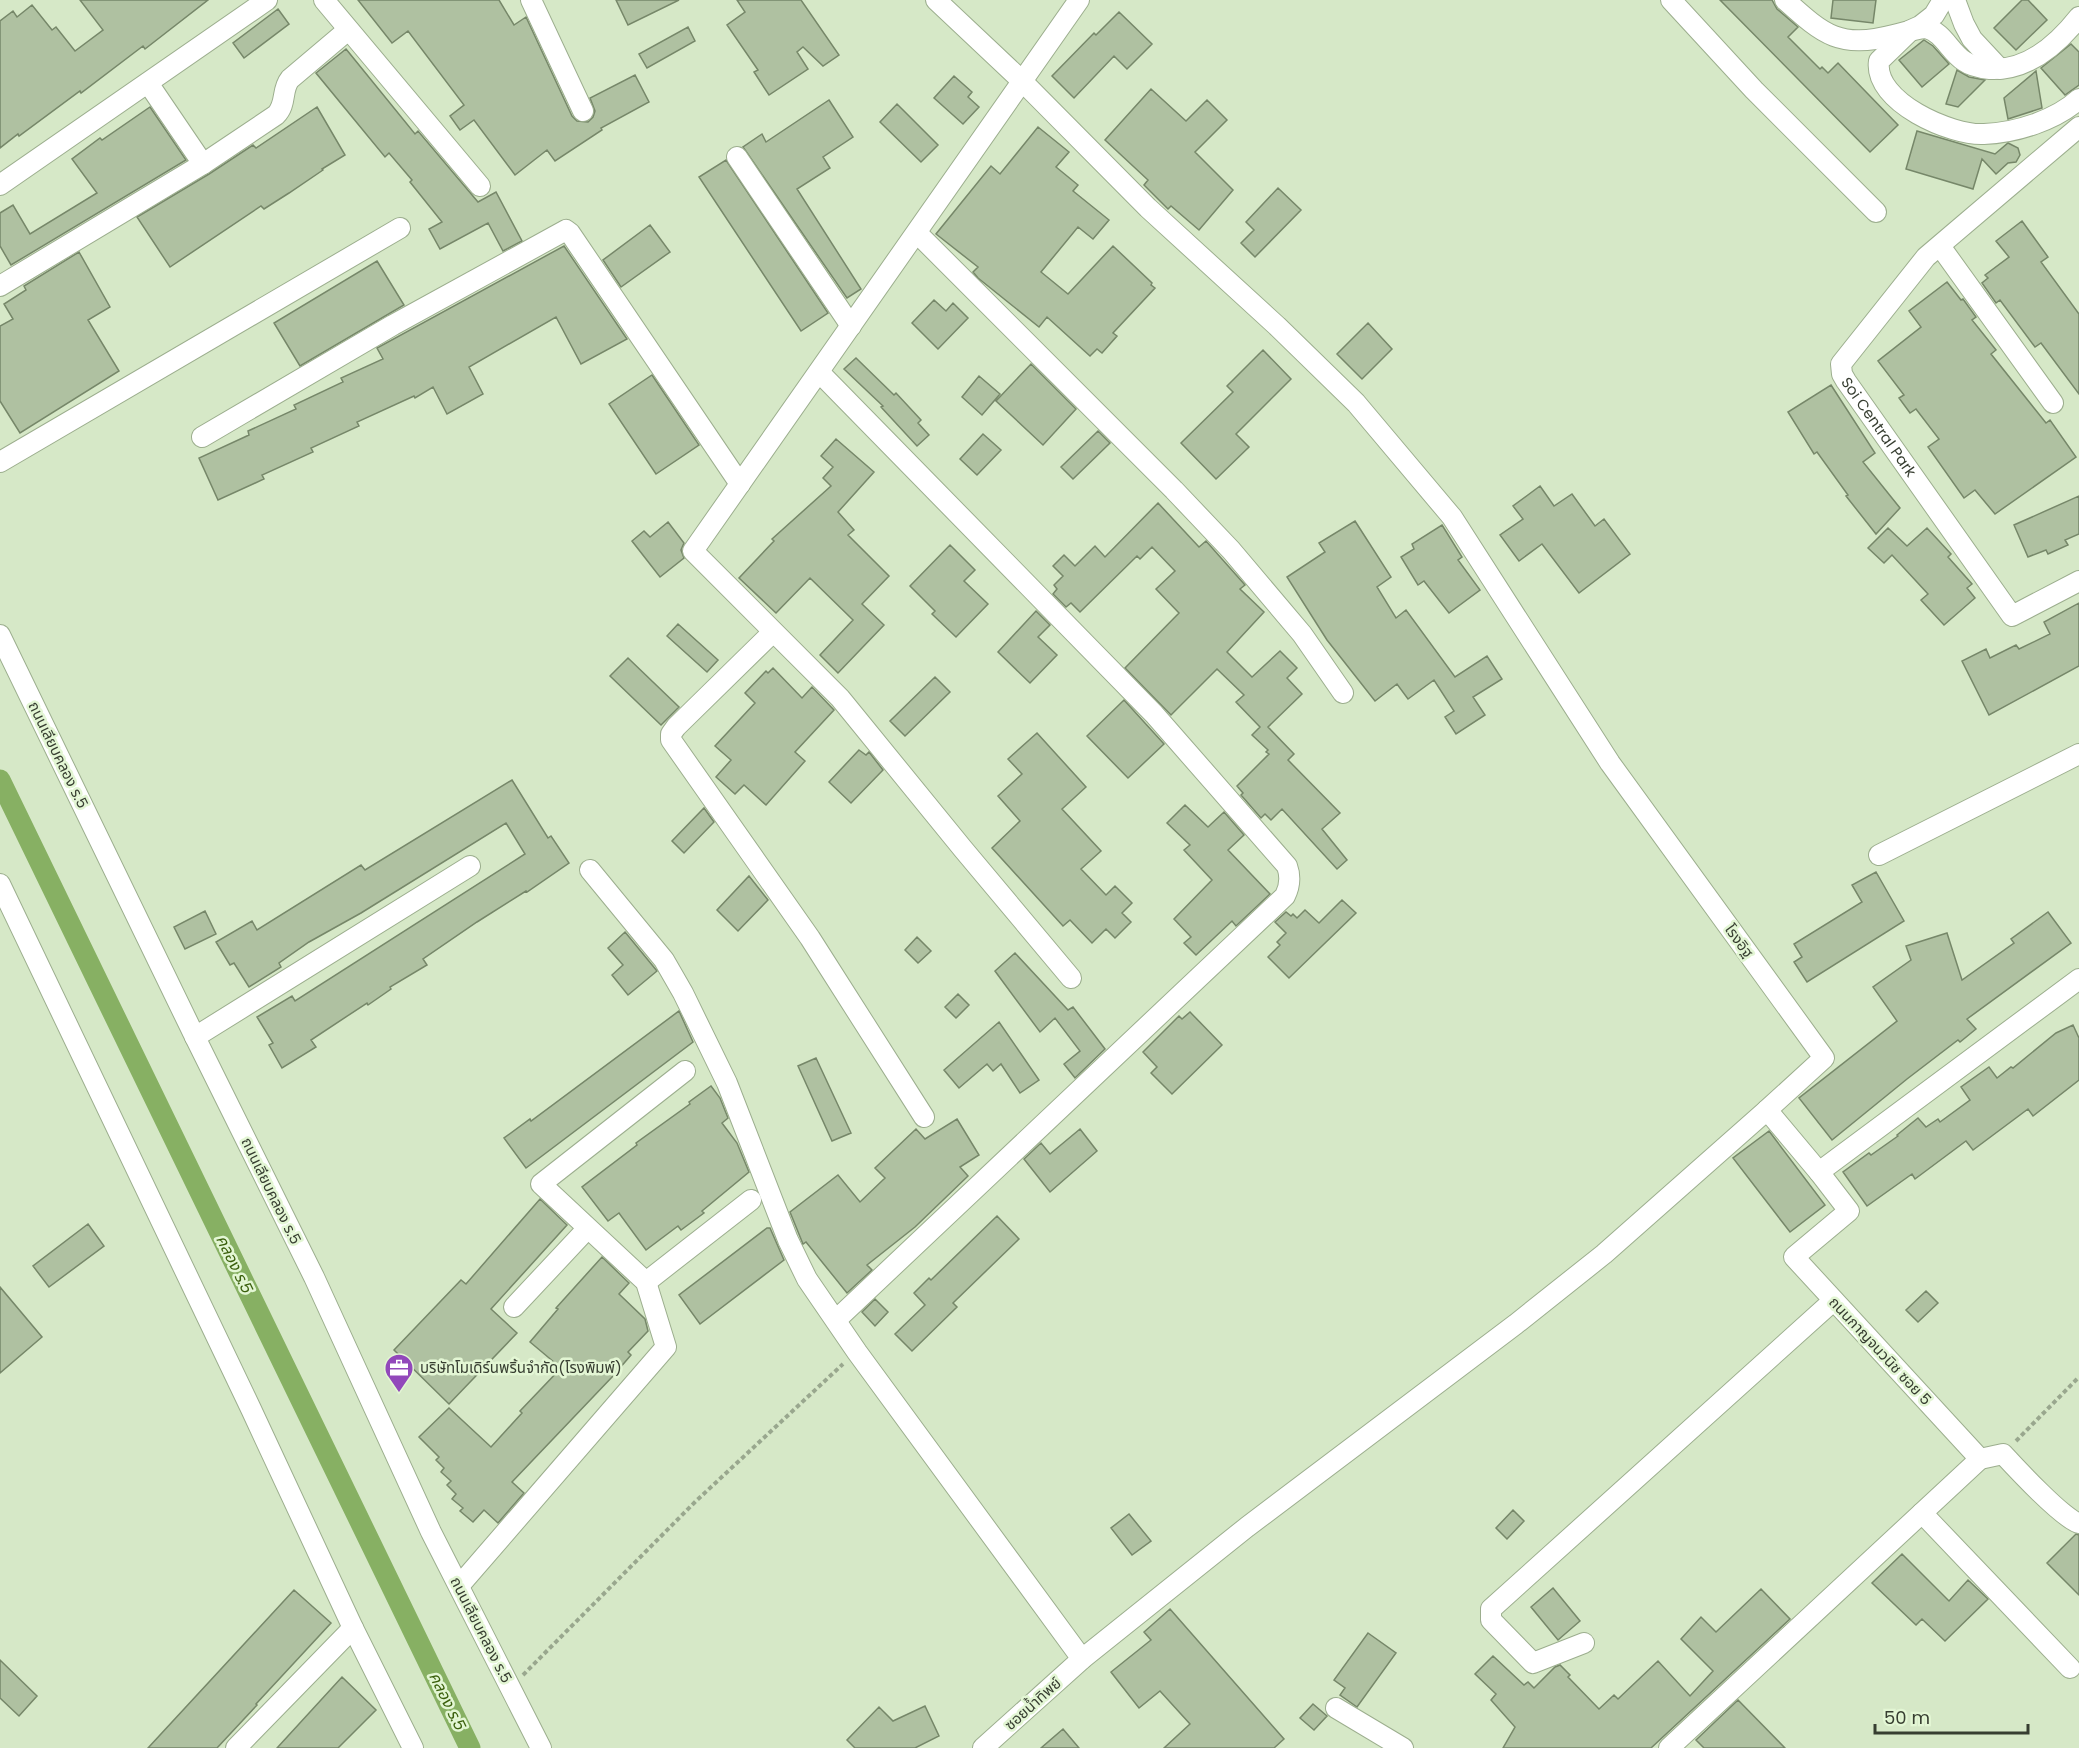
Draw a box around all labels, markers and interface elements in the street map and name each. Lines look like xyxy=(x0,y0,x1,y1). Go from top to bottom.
street label: Soi Central Park xyxy=(1836,373,1922,481)
street label: ถนนเลียบคลอง ร.5 xyxy=(23,698,93,812)
street label: โรงอิฐ xyxy=(1720,920,1759,962)
street label: ถนนเลียบคลอง ร.5 xyxy=(236,1134,306,1248)
water label: คลอง ร.5 xyxy=(210,1231,259,1297)
street label: ถนนกาญจนวนิช ซอย 5 xyxy=(1824,1292,1936,1410)
office icon: บริษัทโมเดิร์นพริ้นจำกัด(โรงพิมพ์) xyxy=(383,1352,415,1394)
place label: บริษัทโมเดิร์นพริ้นจำกัด(โรงพิมพ์) xyxy=(420,1357,622,1378)
street label: ถนนเลียบคลอง ร.5 xyxy=(446,1573,517,1686)
water label: คลอง ร.5 xyxy=(423,1668,472,1734)
street label: ซอยน้ำทิพย์ xyxy=(1000,1672,1066,1735)
scale bar xyxy=(1875,1697,2028,1735)
text: 50 m xyxy=(1884,1705,1930,1730)

